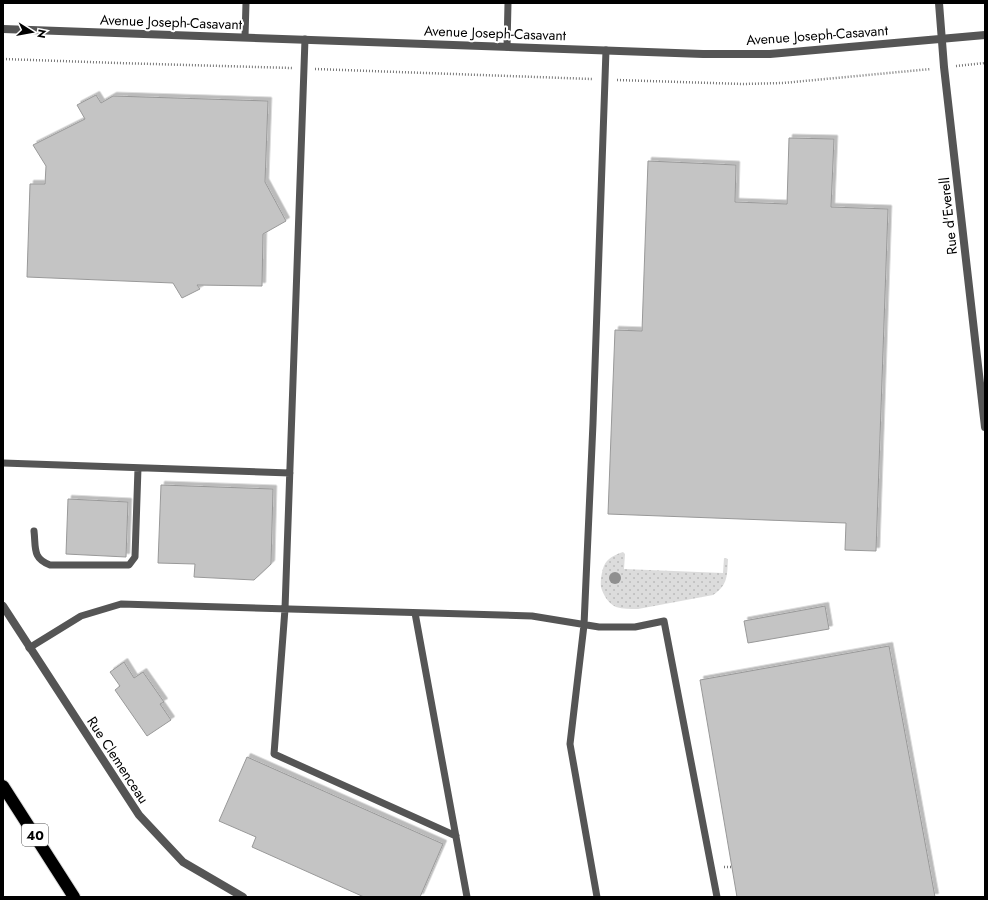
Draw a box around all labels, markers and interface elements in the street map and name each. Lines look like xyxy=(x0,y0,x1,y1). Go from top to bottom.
street label: Avenue Joseph-Casavant xyxy=(100,10,243,34)
north arrow xyxy=(12,12,52,52)
street label: Avenue Joseph-Casavant xyxy=(745,20,889,50)
street label: Avenue Joseph-Casavant xyxy=(424,21,567,45)
text: N xyxy=(33,28,51,40)
street label: Rue d'Everell xyxy=(934,176,962,256)
street label: Rue Clemenceau xyxy=(82,713,154,807)
road number: 40 xyxy=(22,824,48,846)

